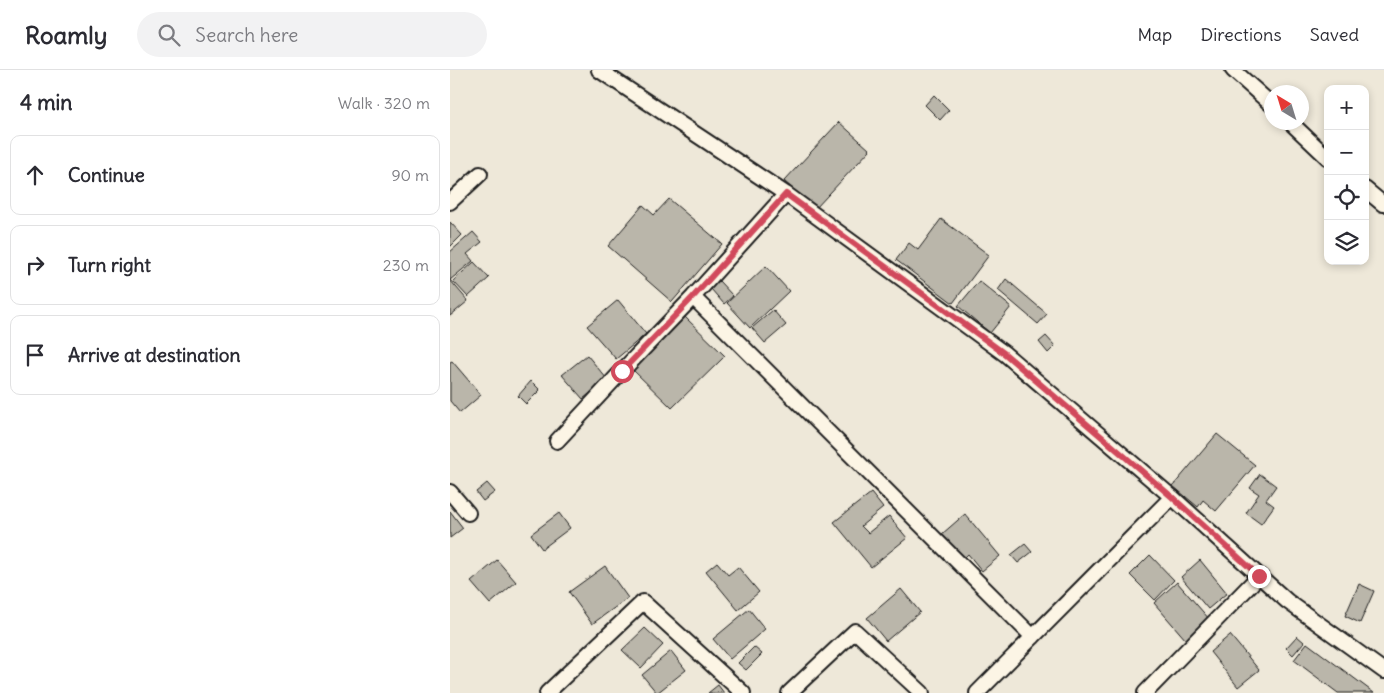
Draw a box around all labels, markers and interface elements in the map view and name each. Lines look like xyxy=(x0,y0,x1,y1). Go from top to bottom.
search box xyxy=(137,12,487,57)
text: Roamly xyxy=(25,20,107,50)
icon: search xyxy=(155,21,183,49)
text: Search here xyxy=(195,23,298,47)
text: Map xyxy=(1137,23,1172,46)
text: Directions xyxy=(1200,23,1282,46)
text: Saved xyxy=(1310,23,1359,46)
north arrow xyxy=(1264,85,1309,130)
map controls xyxy=(1324,85,1369,265)
button: + xyxy=(1324,85,1369,130)
text: 4 min xyxy=(20,89,72,116)
text: Walk · 320 m xyxy=(338,93,430,113)
button: − xyxy=(1324,130,1369,175)
icon: ahead xyxy=(21,161,49,189)
text: Continue xyxy=(68,163,145,187)
text: 90 m xyxy=(391,165,429,185)
button: locate xyxy=(1324,175,1369,220)
button: layers xyxy=(1324,220,1369,265)
icon: right xyxy=(21,251,49,279)
text: Turn right xyxy=(68,253,151,277)
text: 230 m xyxy=(383,255,429,275)
icon: arrive xyxy=(21,341,49,369)
text: Arrive at destination xyxy=(68,343,241,367)
route start xyxy=(611,360,634,383)
route end xyxy=(1248,565,1271,588)

